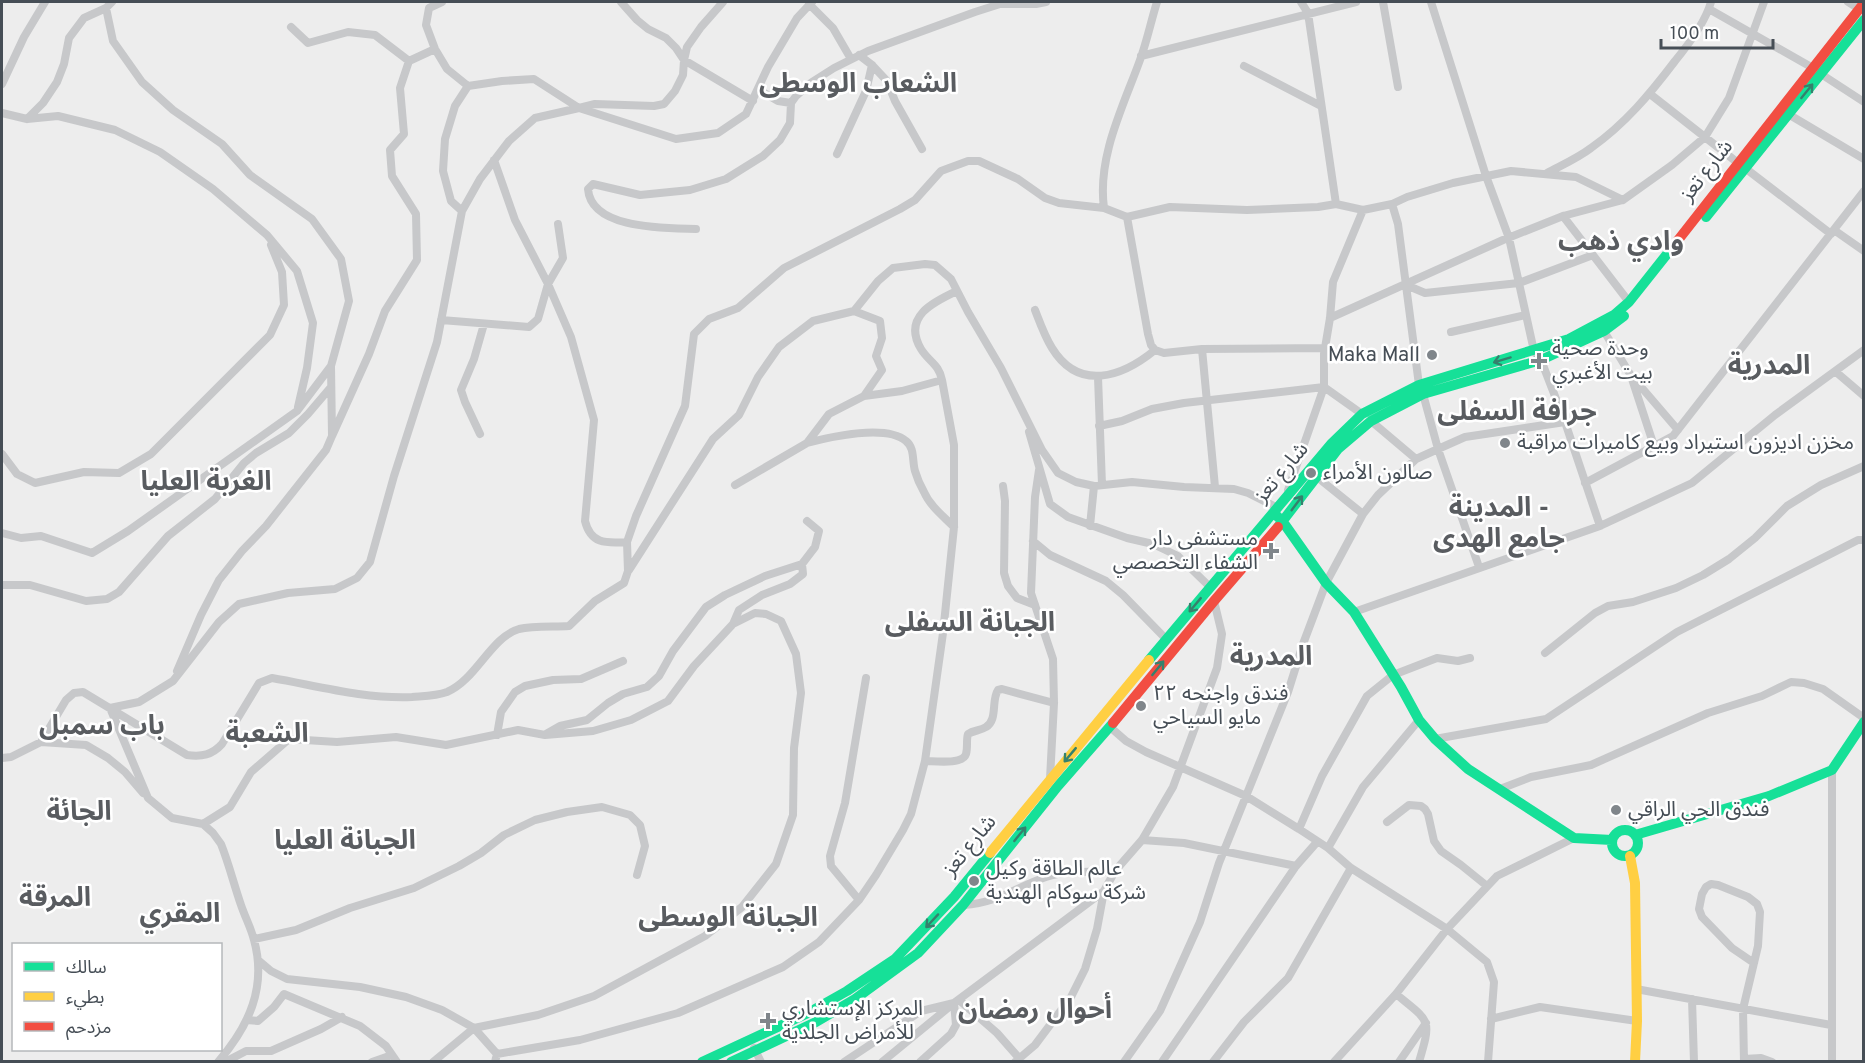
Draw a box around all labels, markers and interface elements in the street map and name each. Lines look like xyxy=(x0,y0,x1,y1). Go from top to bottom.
scale bar xyxy=(1661,12,1774,50)
text: 100 m xyxy=(1670,23,1719,46)
district label: الشعاب الوسطى xyxy=(759,68,957,102)
one-way arrow xyxy=(1801,83,1814,99)
street label: شارع تعز xyxy=(1674,135,1740,208)
district label: وادي ذهب xyxy=(1558,226,1684,262)
place label: وحدة صحية بيت الأغبري xyxy=(1552,336,1653,387)
place label: Maka Mall xyxy=(1328,342,1420,369)
marker: Maka Mall xyxy=(1425,348,1439,362)
district label: المدرية xyxy=(1728,350,1810,384)
marker: وحدة صحية بيت الأغبري xyxy=(1530,352,1548,370)
one-way arrow xyxy=(1493,355,1512,366)
district label: جرافة السفلى xyxy=(1437,396,1597,430)
place label: مخزن اديزون استيراد وبيع كاميرات مراقبة xyxy=(1517,430,1854,457)
marker: مخزن اديزون استيراد وبيع كاميرات مراقبة xyxy=(1498,436,1512,450)
street label: شارع تعز xyxy=(1248,437,1315,510)
place label: صالون الأمراء xyxy=(1323,460,1432,487)
district label: الغربة العليا xyxy=(140,466,272,500)
marker: صالون الأمراء xyxy=(1304,466,1318,480)
district label: المدينة - جامع الهدى xyxy=(1433,492,1565,558)
one-way arrow xyxy=(1291,496,1304,512)
place label: مستشفى دار الشفاء التخصصي xyxy=(1113,526,1258,577)
marker: مستشفى دار الشفاء التخصصي xyxy=(1262,542,1280,560)
one-way arrow xyxy=(1188,597,1202,612)
district label: الجبانة السفلى xyxy=(885,607,1055,641)
district label: المدرية xyxy=(1230,641,1312,675)
one-way arrow xyxy=(1151,661,1165,676)
place label: فندق واجنحه ٢٢ مايو السياحي xyxy=(1153,681,1288,732)
marker: فندق واجنحه ٢٢ مايو السياحي xyxy=(1134,699,1148,713)
district label: باب سمبل xyxy=(39,710,165,744)
district label: الشعبة xyxy=(225,718,309,752)
one-way arrow xyxy=(1063,747,1077,762)
district label: الجائة xyxy=(46,796,112,830)
place label: فندق الحي الراقي xyxy=(1628,797,1769,824)
marker: فندق الحي الراقي xyxy=(1609,803,1623,817)
street label: شارع تعز xyxy=(936,810,1003,883)
district label: الجبانة العليا xyxy=(274,825,416,859)
one-way arrow xyxy=(1013,826,1026,842)
place label: عالم الطاقة وكيل شركة سوكام الهندية xyxy=(986,856,1146,908)
marker: عالم الطاقة وكيل شركة سوكام الهندية xyxy=(967,874,981,888)
district label: المرقة xyxy=(19,882,91,916)
district label: المقري xyxy=(140,898,220,934)
district label: الجبانة الوسطى xyxy=(638,902,818,936)
one-way arrow xyxy=(925,913,939,928)
legend xyxy=(12,943,222,1051)
text: سالك xyxy=(66,957,107,980)
text: بطيء xyxy=(66,987,104,1010)
district label: أحوال رمضان xyxy=(958,992,1112,1028)
place label: المركز الإستشاري للأمراض الجلدية xyxy=(782,996,923,1047)
marker: المركز الإستشاري للأمراض الجلدية xyxy=(759,1012,777,1030)
text: مزدحم xyxy=(66,1017,111,1040)

